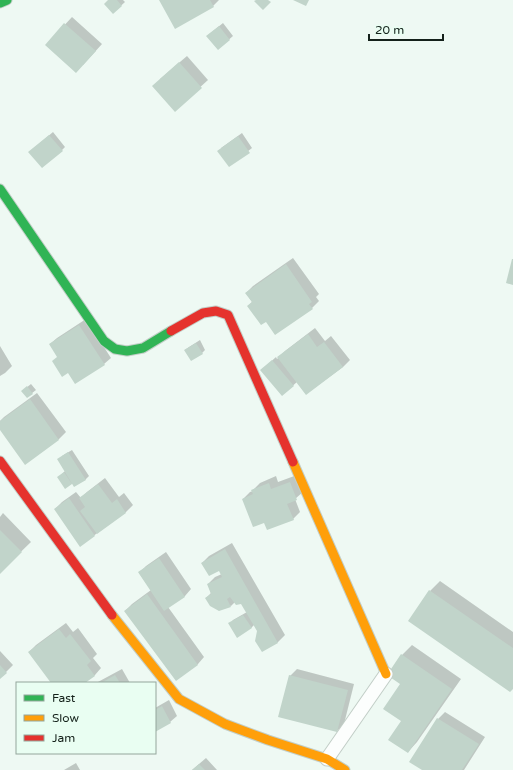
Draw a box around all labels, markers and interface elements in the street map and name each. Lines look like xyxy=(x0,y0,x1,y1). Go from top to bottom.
scale bar xyxy=(369,16,443,42)
text: 20 m xyxy=(375,23,404,37)
legend xyxy=(16,682,156,754)
text: Fast xyxy=(52,691,76,705)
text: Slow xyxy=(52,711,79,725)
text: Jam xyxy=(52,731,75,745)

